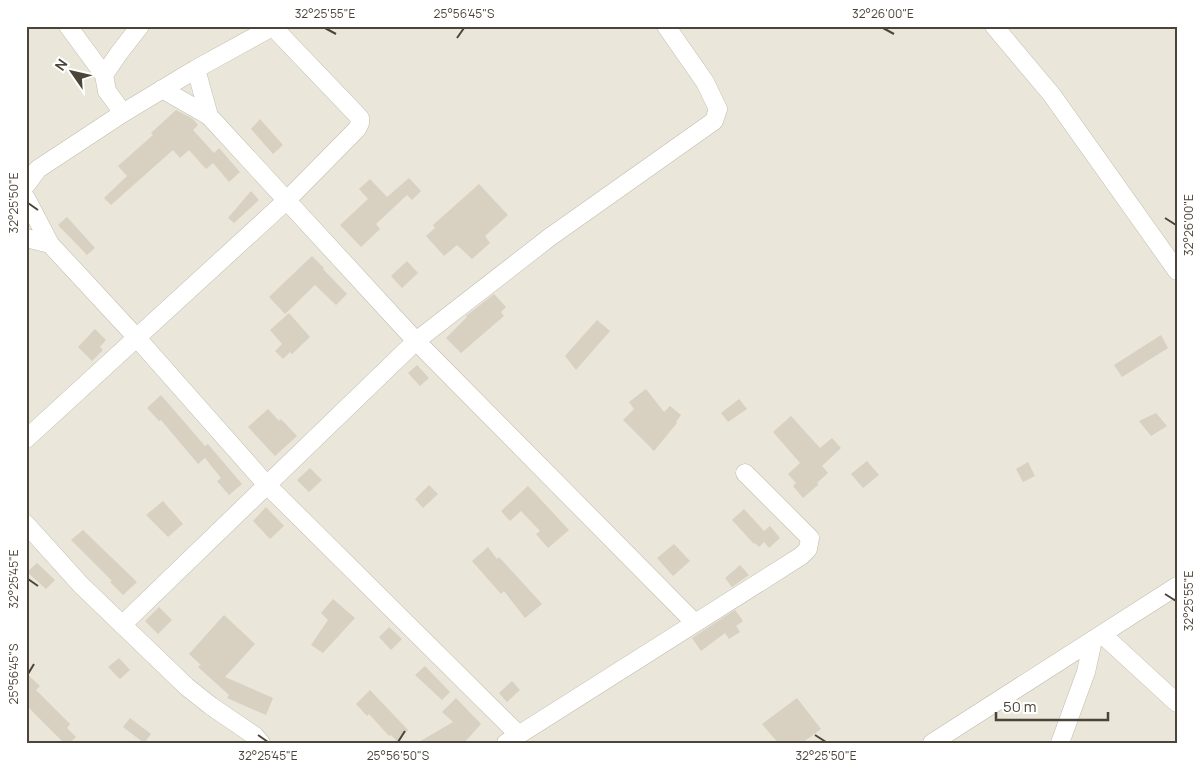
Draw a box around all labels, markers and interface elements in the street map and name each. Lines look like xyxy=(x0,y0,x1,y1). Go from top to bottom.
text: 32°25'55"E xyxy=(295,5,355,22)
text: 25°56'45"S xyxy=(434,5,494,22)
text: 32°26'00"E xyxy=(852,5,914,22)
north arrow xyxy=(48,48,98,98)
text: N xyxy=(50,55,71,74)
text: 32°25'50"E xyxy=(5,172,22,234)
text: 32°26'00"E xyxy=(1180,194,1197,256)
text: 32°25'45"E xyxy=(5,549,22,609)
text: 32°25'55"E xyxy=(1180,571,1197,631)
text: 25°56'45"S xyxy=(5,644,22,704)
scale bar xyxy=(996,689,1108,721)
text: 50 m xyxy=(1003,696,1037,717)
text: 32°25'45"E xyxy=(238,747,298,764)
text: 25°56'50"S xyxy=(367,747,429,764)
text: 32°25'50"E xyxy=(795,747,857,764)

